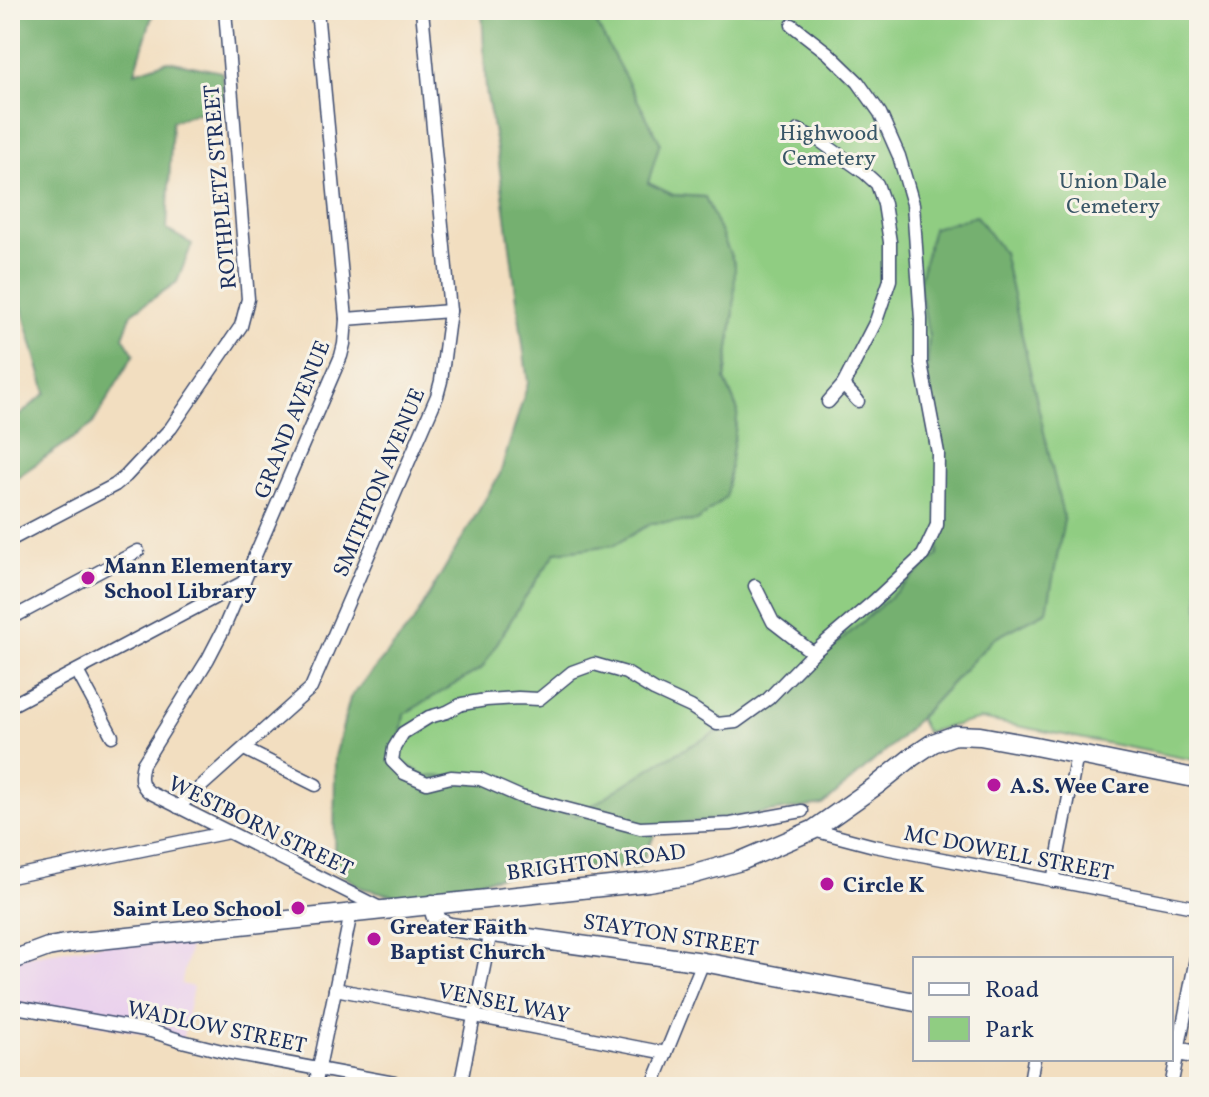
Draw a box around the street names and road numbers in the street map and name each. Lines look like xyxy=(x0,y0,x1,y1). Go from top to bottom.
street label: ROTHPLETZ STREET xyxy=(197,83,246,291)
street label: GRAND AVENUE xyxy=(247,336,339,504)
street label: SMITHTON AVENUE xyxy=(326,384,434,582)
street label: WESTBORN STREET xyxy=(162,769,358,885)
street label: MC DOWELL STREET xyxy=(901,819,1116,890)
street label: BRIGHTON ROAD xyxy=(505,837,688,890)
street label: STAYTON STREET xyxy=(581,907,761,966)
street label: VENSEL WAY xyxy=(435,976,572,1032)
street label: WADLOW STREET xyxy=(124,994,309,1063)

